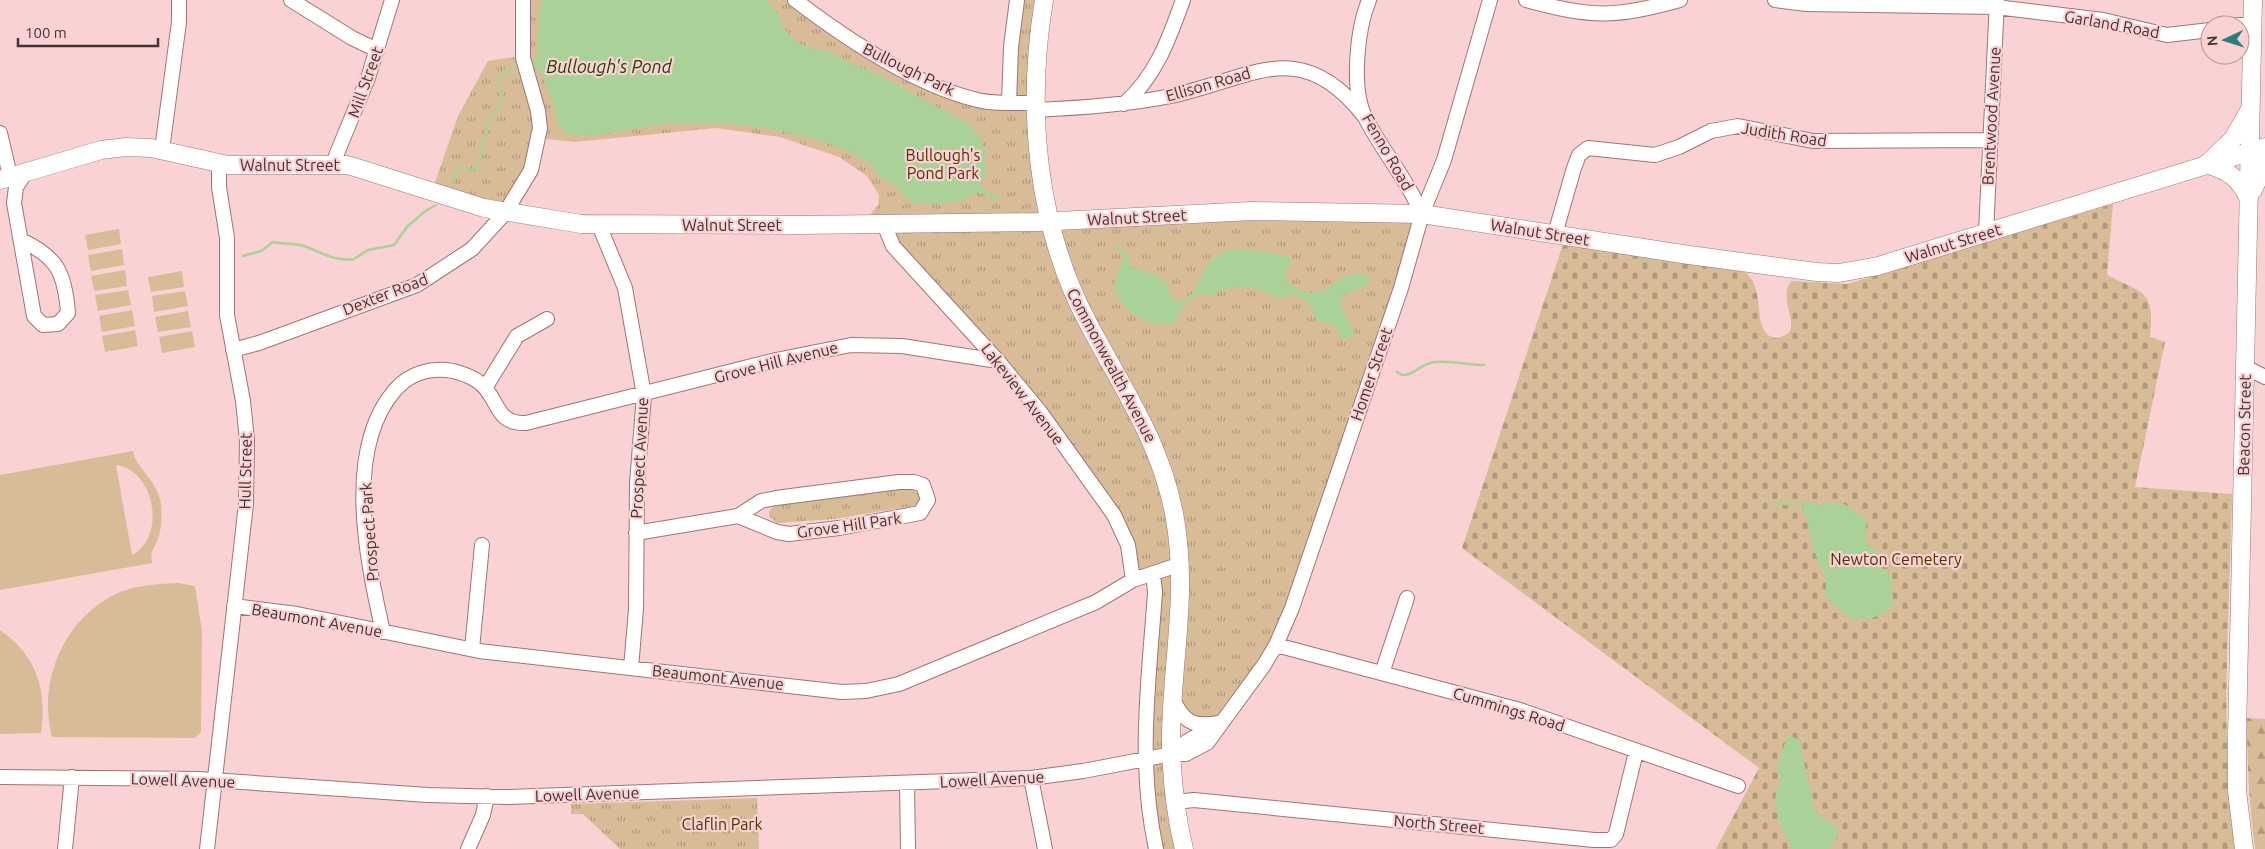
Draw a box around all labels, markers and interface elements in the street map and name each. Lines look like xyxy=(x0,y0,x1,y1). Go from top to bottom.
street label: Garland Road xyxy=(2063,7,2161,41)
scale bar xyxy=(18,15,158,47)
north arrow xyxy=(2200,15,2250,65)
text: 100 m xyxy=(25,24,67,41)
text: N xyxy=(2204,35,2220,47)
street label: Bullough Park xyxy=(860,39,958,99)
street label: Mill Street xyxy=(344,43,386,120)
street label: Brentwood Avenue xyxy=(1978,46,2004,186)
water label: Bullough's Pond xyxy=(546,56,673,76)
street label: Ellison Road xyxy=(1164,63,1252,105)
street label: Fenno Road xyxy=(1359,111,1417,193)
street label: Judith Road xyxy=(1740,118,1828,150)
park label: Bullough's Pond Park xyxy=(906,146,981,182)
street label: Walnut Street xyxy=(240,156,341,174)
street label: Walnut Street xyxy=(1087,205,1188,229)
street label: Walnut Street xyxy=(1489,215,1591,249)
street label: Walnut Street xyxy=(682,216,783,234)
street label: Walnut Street xyxy=(1903,220,2004,266)
street label: Dexter Road xyxy=(340,269,430,319)
street label: Commonwealth Avenue xyxy=(1064,285,1160,445)
street label: Homer Street xyxy=(1347,324,1396,423)
street label: Grove Hill Avenue xyxy=(712,338,840,386)
street label: Lakeview Avenue xyxy=(978,340,1068,448)
street label: Beacon Street xyxy=(2234,373,2254,476)
street label: Prospect Avenue xyxy=(627,397,651,519)
street label: Hull Street xyxy=(235,432,255,510)
street label: Prospect Park xyxy=(357,482,381,582)
street label: Grove Hill Park xyxy=(796,509,902,541)
park label: Newton Cemetery xyxy=(1830,550,1962,568)
street label: Beaumont Avenue xyxy=(250,600,384,640)
street label: Beaumont Avenue xyxy=(651,661,785,693)
street label: Cummings Road xyxy=(1451,683,1567,735)
street label: Lowell Avenue xyxy=(939,767,1045,791)
street label: Lowell Avenue xyxy=(130,769,236,791)
street label: Lowell Avenue xyxy=(534,783,640,805)
street label: North Street xyxy=(1393,811,1486,837)
park label: Claflin Park xyxy=(681,815,763,833)

